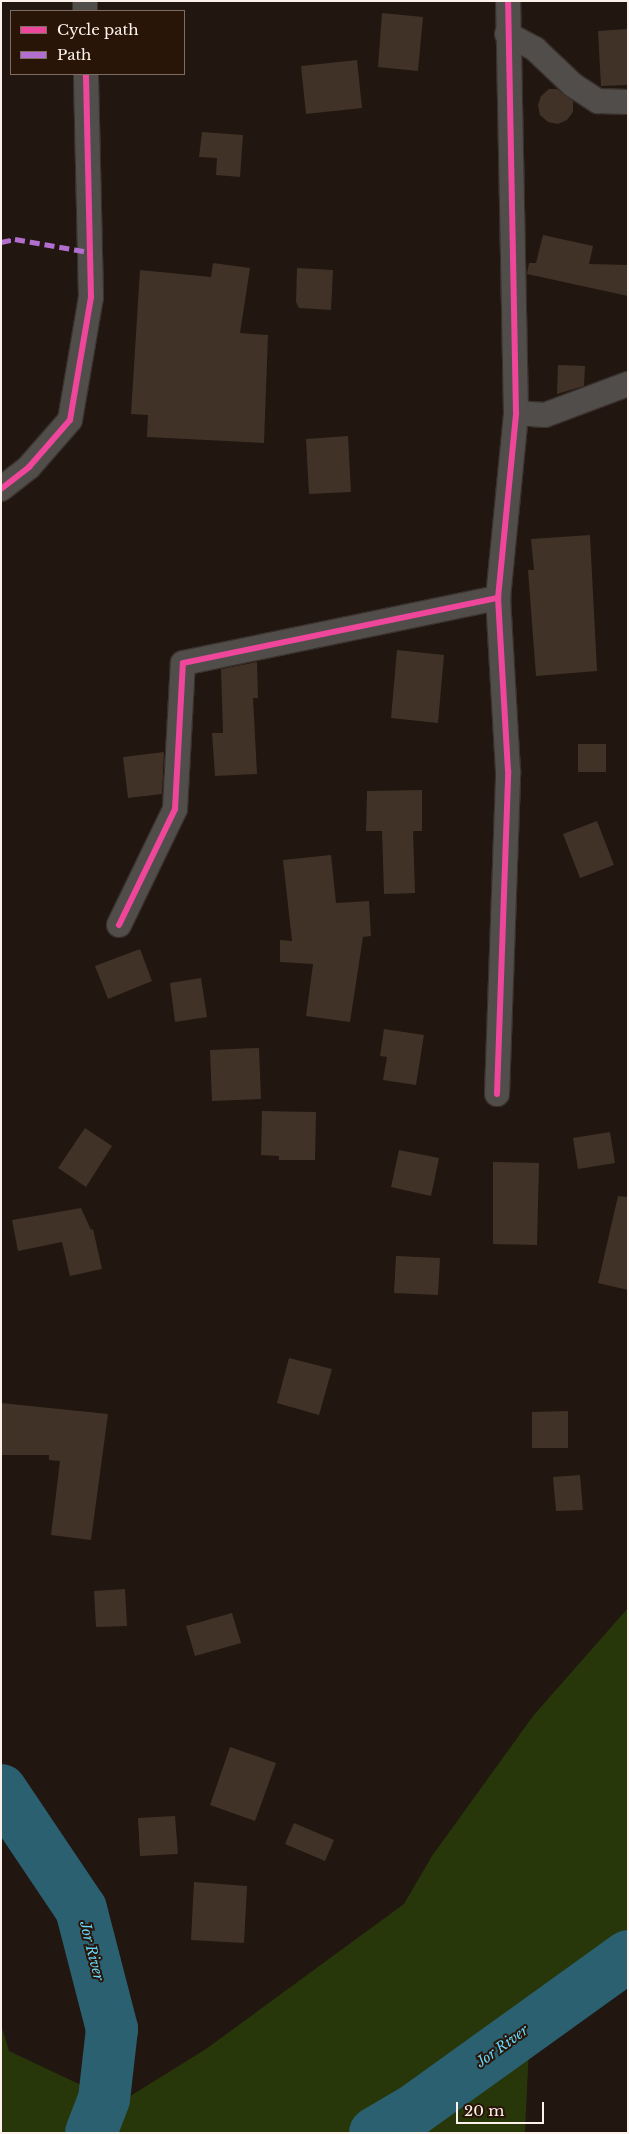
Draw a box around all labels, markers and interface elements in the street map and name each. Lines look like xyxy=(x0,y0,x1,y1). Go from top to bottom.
legend xyxy=(10,10,185,75)
text: Cycle path xyxy=(57,20,139,39)
text: Path xyxy=(57,45,91,64)
water label: Jor River xyxy=(76,1919,108,1983)
water label: Jor River xyxy=(472,2021,532,2071)
scale bar xyxy=(459,2092,546,2124)
text: 20 m xyxy=(464,2101,504,2120)

